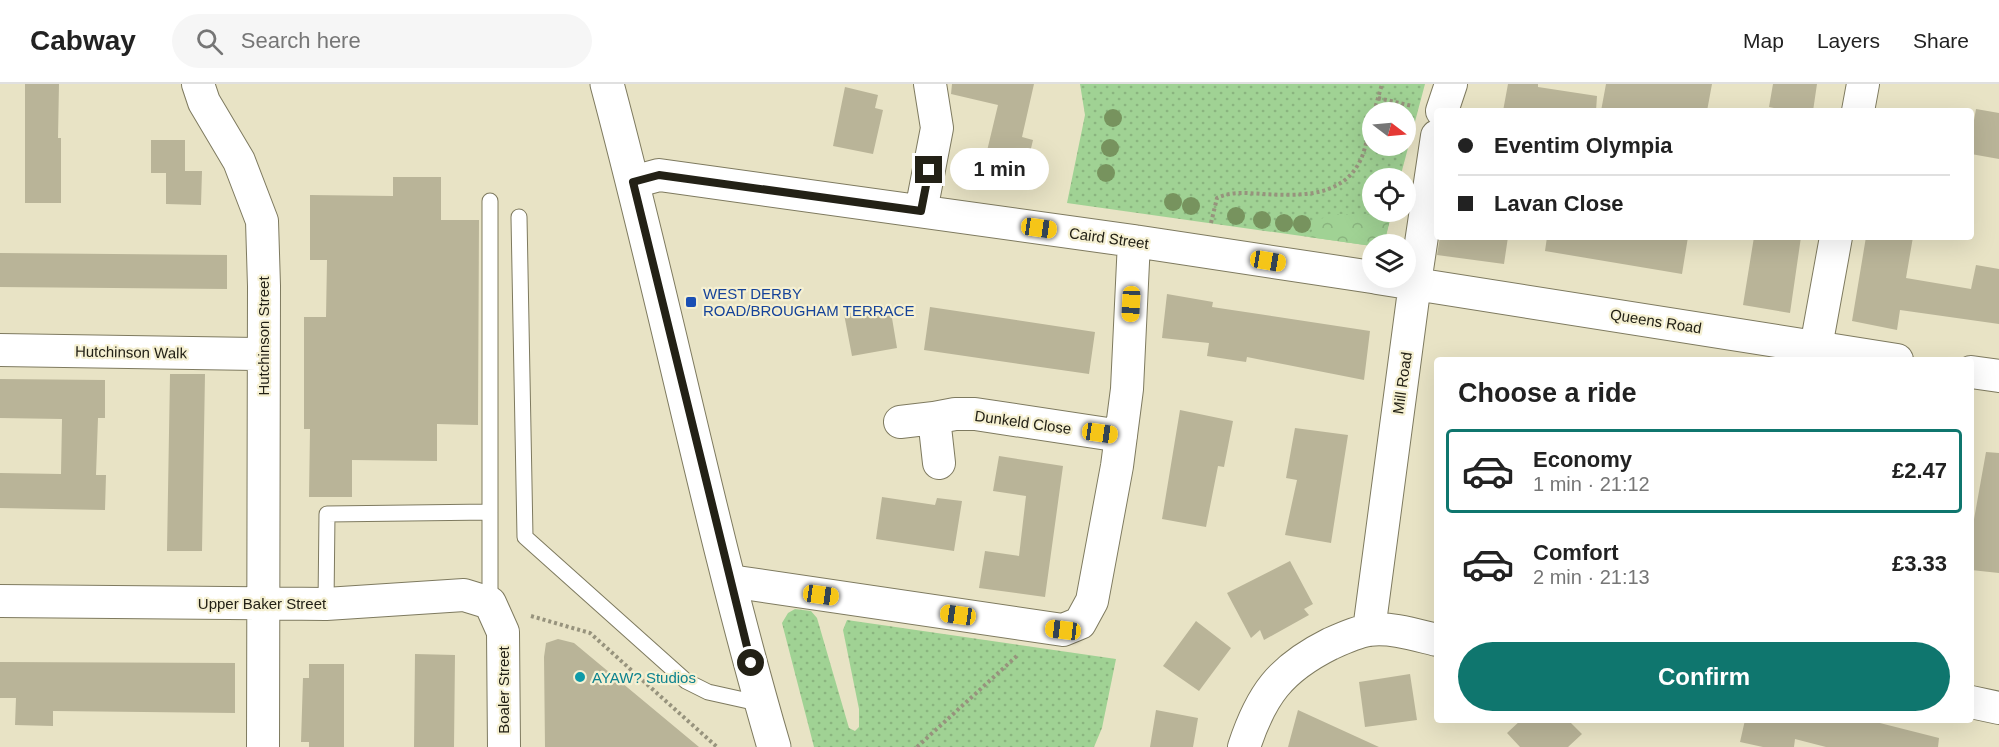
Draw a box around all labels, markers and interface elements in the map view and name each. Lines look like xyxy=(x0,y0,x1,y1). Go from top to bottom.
search box xyxy=(172,14,592,68)
text: Cabway xyxy=(30,25,136,56)
icon: search xyxy=(193,25,226,58)
text: Search here xyxy=(241,28,361,53)
text: Map xyxy=(1743,29,1784,52)
text: Layers xyxy=(1817,29,1880,52)
text: Share xyxy=(1913,29,1969,52)
north arrow xyxy=(1362,102,1416,156)
map controls xyxy=(1362,102,1416,288)
text: Eventim Olympia xyxy=(1494,133,1673,158)
callout: 1 min xyxy=(950,149,1049,191)
route end xyxy=(915,156,942,183)
text: 1 min xyxy=(973,158,1026,180)
button: locate xyxy=(1362,168,1416,222)
text: Lavan Close xyxy=(1494,191,1624,216)
car xyxy=(1020,217,1058,239)
street label: Caird Street xyxy=(1068,224,1151,252)
button: layers xyxy=(1362,234,1416,288)
car xyxy=(1249,249,1287,273)
street label: Hutchinson Street xyxy=(255,276,272,396)
place label: WEST DERBY ROAD/BROUGHAM TERRACE xyxy=(703,285,914,319)
car xyxy=(1121,286,1141,322)
marker: WEST DERBY ROAD/BROUGHAM TERRACE xyxy=(684,295,698,309)
street label: Queens Road xyxy=(1609,305,1703,337)
street label: Hutchinson Walk xyxy=(75,343,188,361)
street label: Mill Road xyxy=(1389,351,1415,415)
text: Choose a ride xyxy=(1458,378,1637,408)
street label: Dunkeld Close xyxy=(974,407,1072,437)
car xyxy=(1081,422,1119,444)
icon: car xyxy=(1461,444,1515,498)
text: Economy xyxy=(1533,447,1632,472)
text: £2.47 xyxy=(1892,458,1947,483)
text: 1 min · 21:12 xyxy=(1533,473,1650,495)
icon: car xyxy=(1461,537,1515,591)
text: Comfort xyxy=(1533,540,1619,565)
text: £3.33 xyxy=(1892,551,1947,576)
text: 2 min · 21:13 xyxy=(1533,566,1650,588)
car xyxy=(802,584,840,606)
street label: Upper Baker Street xyxy=(198,595,327,612)
car xyxy=(939,604,977,626)
car xyxy=(1044,619,1082,641)
button: Confirm xyxy=(1458,642,1950,711)
street label: Boaler Street xyxy=(495,645,512,734)
route start xyxy=(737,649,764,676)
place label: AYAW? Studios xyxy=(592,669,696,686)
marker: AYAW? Studios xyxy=(573,670,587,684)

